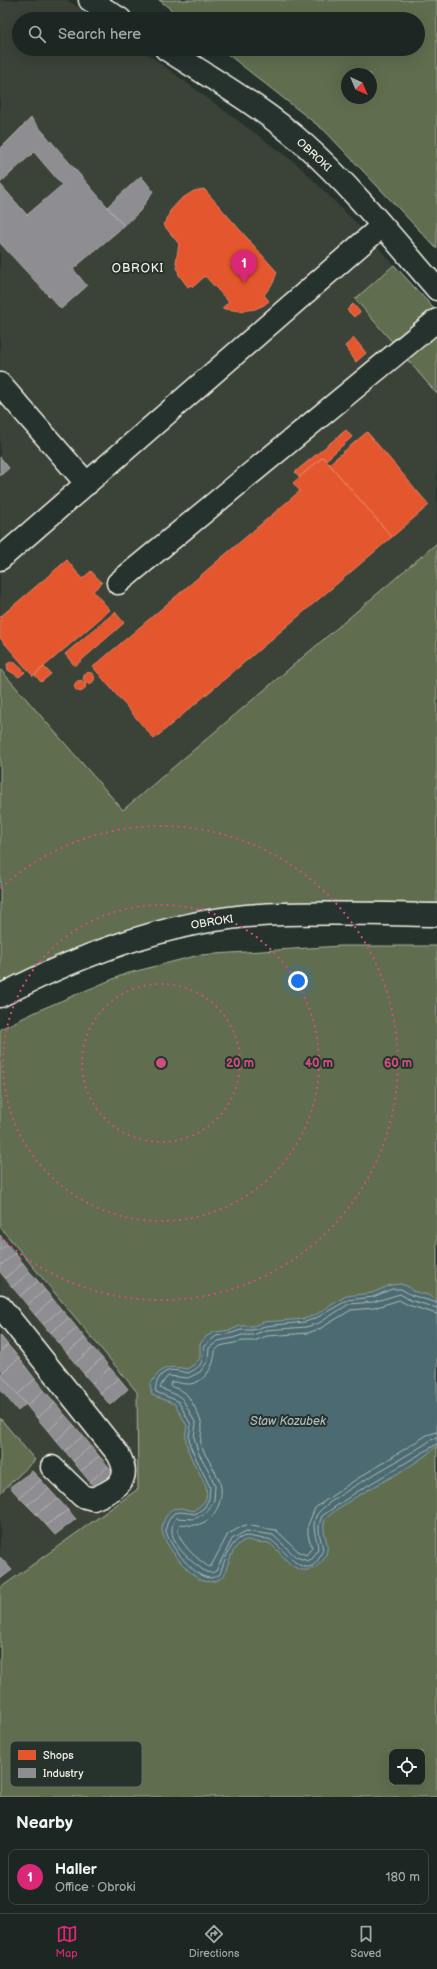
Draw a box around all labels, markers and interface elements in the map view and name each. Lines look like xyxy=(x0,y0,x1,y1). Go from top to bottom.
search box xyxy=(12,12,425,56)
icon: search xyxy=(26,23,48,45)
text: Search here xyxy=(58,25,141,44)
north arrow xyxy=(341,68,377,104)
street label: OBROKI xyxy=(294,136,334,175)
pin: 1 xyxy=(231,250,257,283)
district label: OBROKI xyxy=(112,261,164,276)
street label: OBROKI xyxy=(190,912,235,932)
your location xyxy=(288,971,308,991)
centre of rings xyxy=(154,1056,168,1070)
text: 20 m xyxy=(226,1056,254,1071)
text: 40 m xyxy=(305,1056,333,1071)
text: 60 m xyxy=(384,1056,412,1071)
water label: Staw Kozubek xyxy=(250,1414,327,1429)
legend xyxy=(10,1741,142,1787)
text: Shops xyxy=(43,1749,74,1762)
map controls xyxy=(389,1749,425,1785)
button: locate xyxy=(389,1749,425,1785)
text: Industry xyxy=(43,1767,83,1780)
text: Nearby xyxy=(16,1813,73,1833)
text: Haller xyxy=(55,1860,97,1879)
text: 1 xyxy=(27,1869,33,1885)
text: 180 m xyxy=(385,1869,420,1885)
text: Office · Obroki xyxy=(55,1879,136,1895)
tab: Map xyxy=(56,1923,78,1960)
tab: Directions xyxy=(189,1923,239,1960)
tab: Saved xyxy=(351,1923,381,1960)

